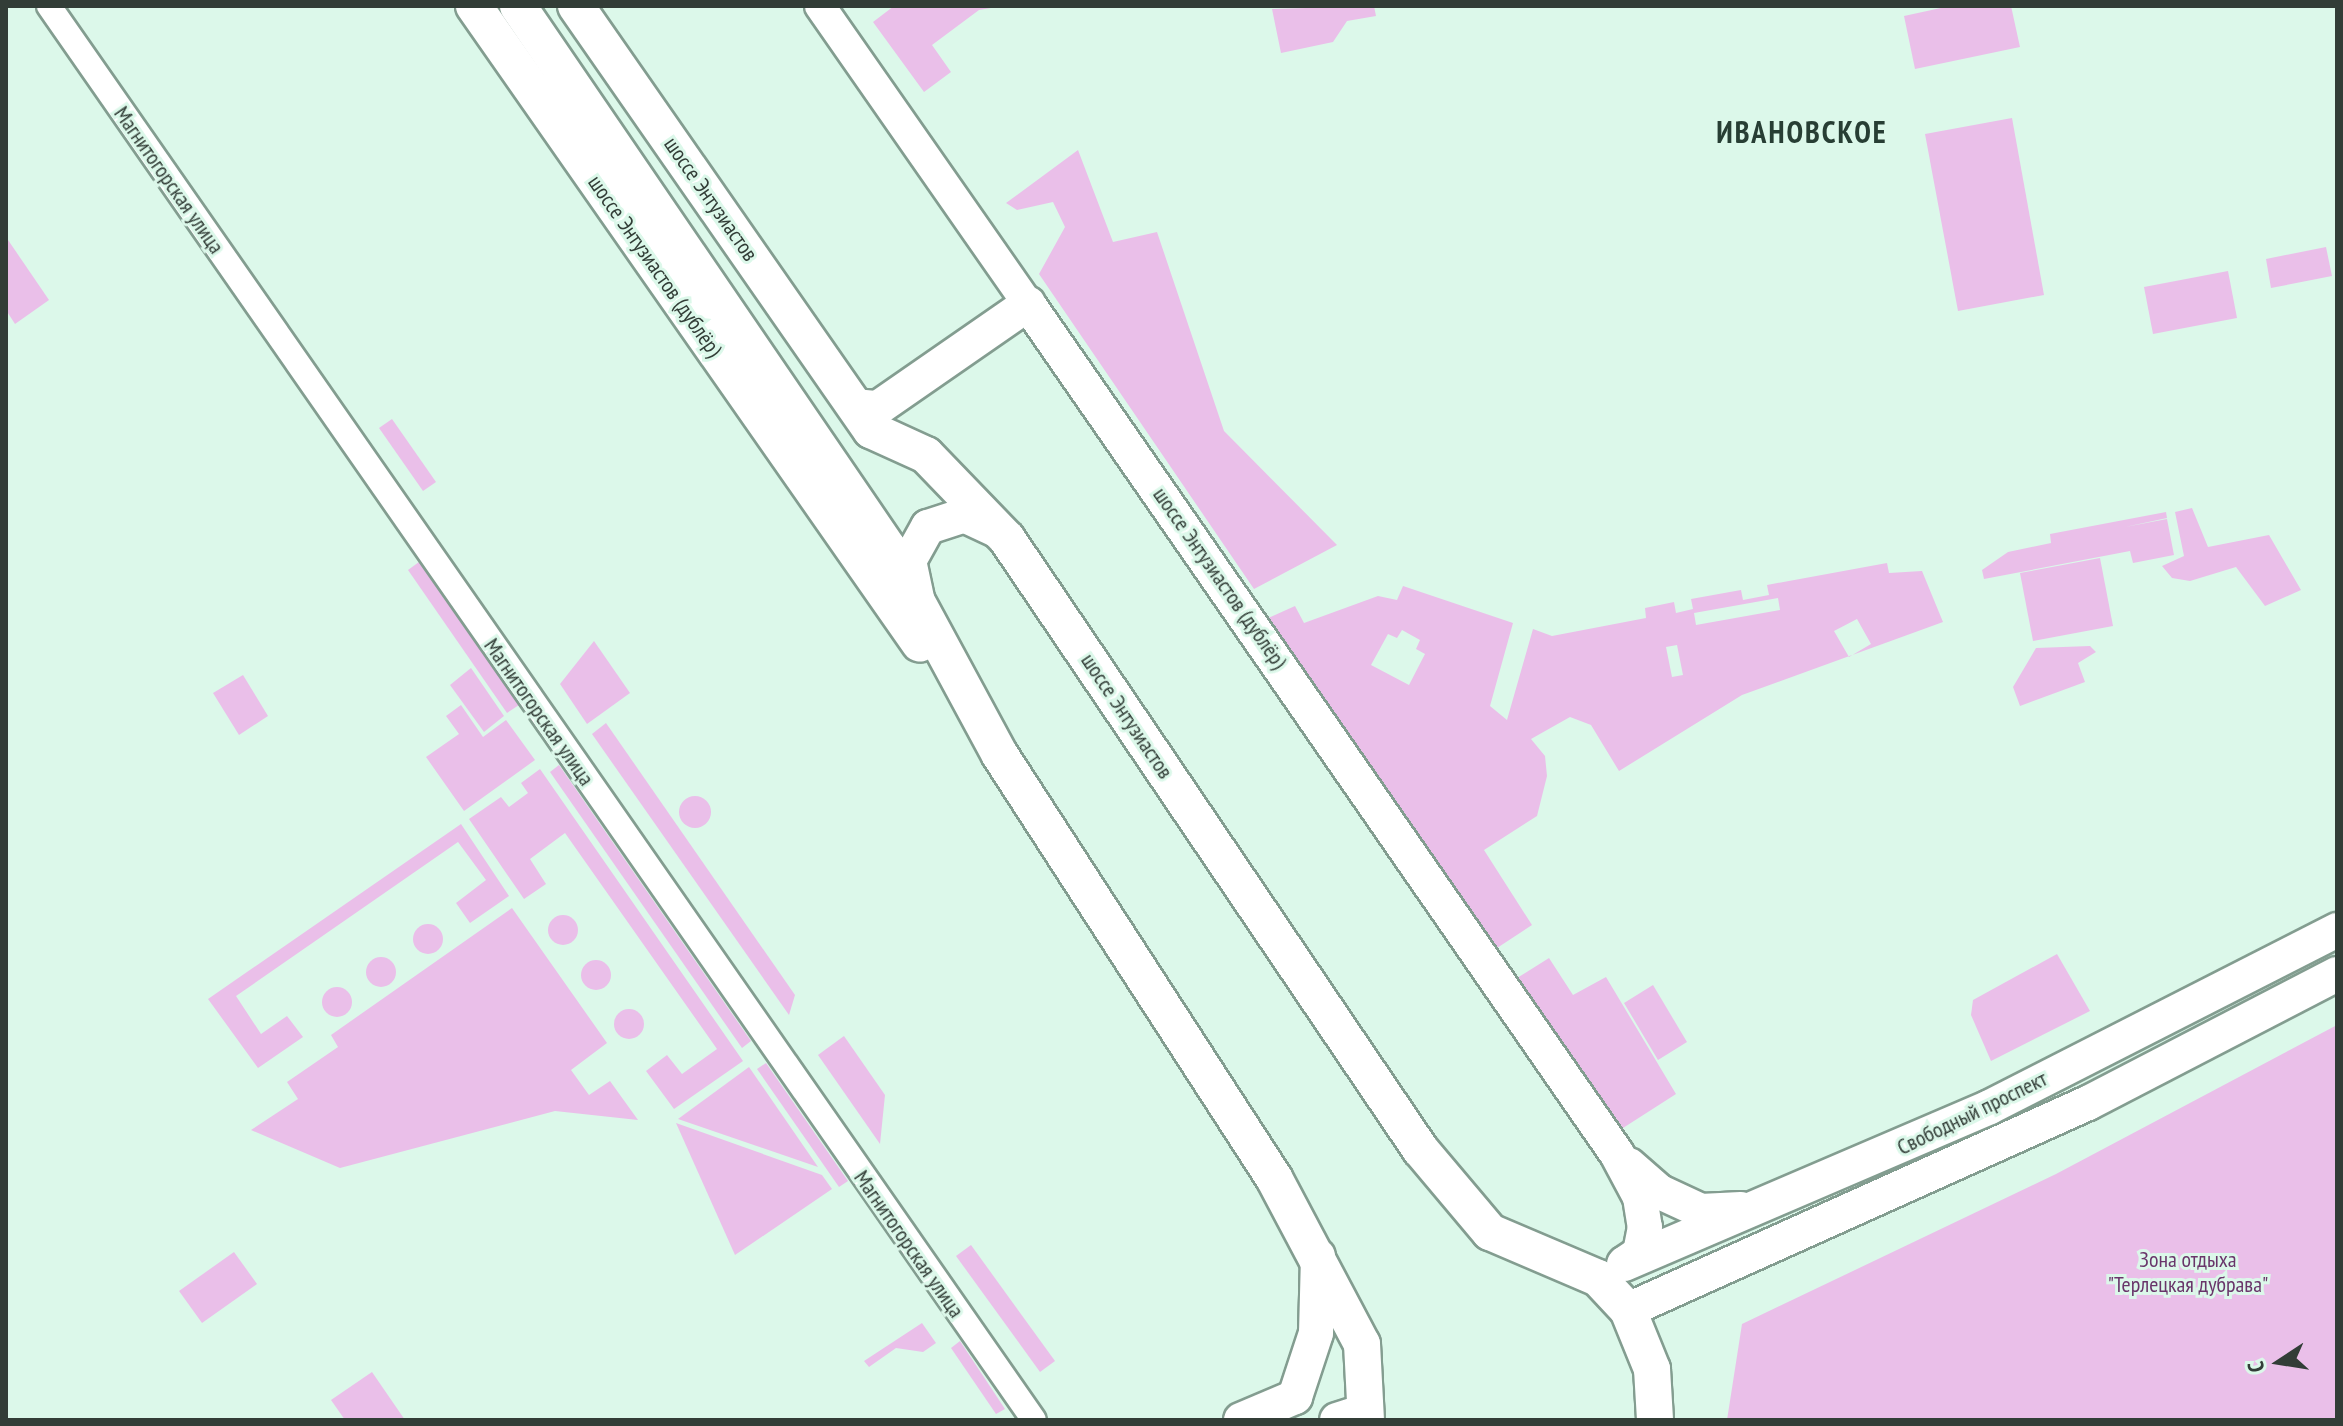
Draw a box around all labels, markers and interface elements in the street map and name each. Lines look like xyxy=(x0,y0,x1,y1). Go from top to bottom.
street label: Магнитогорская улица xyxy=(108,101,230,259)
district label: ИВАНОВСКОЕ xyxy=(1716,114,1888,150)
street label: шоссе Энтузиастов xyxy=(659,132,763,266)
street label: шоссе Энтузиастов (дублёр) xyxy=(582,170,728,362)
street label: шоссе Энтузиастов (дублёр) xyxy=(1147,482,1293,674)
street label: Магнитогорская улица xyxy=(478,633,600,791)
street label: шоссе Энтузиастов xyxy=(1075,648,1179,784)
street label: Свободный проспект xyxy=(1893,1065,2051,1161)
street label: Магнитогорская улица xyxy=(848,1165,970,1323)
park label: Зона отдыха "Терлецкая дубрава" xyxy=(2108,1246,2268,1298)
north arrow xyxy=(2239,1322,2319,1402)
text: С xyxy=(2241,1359,2270,1375)

